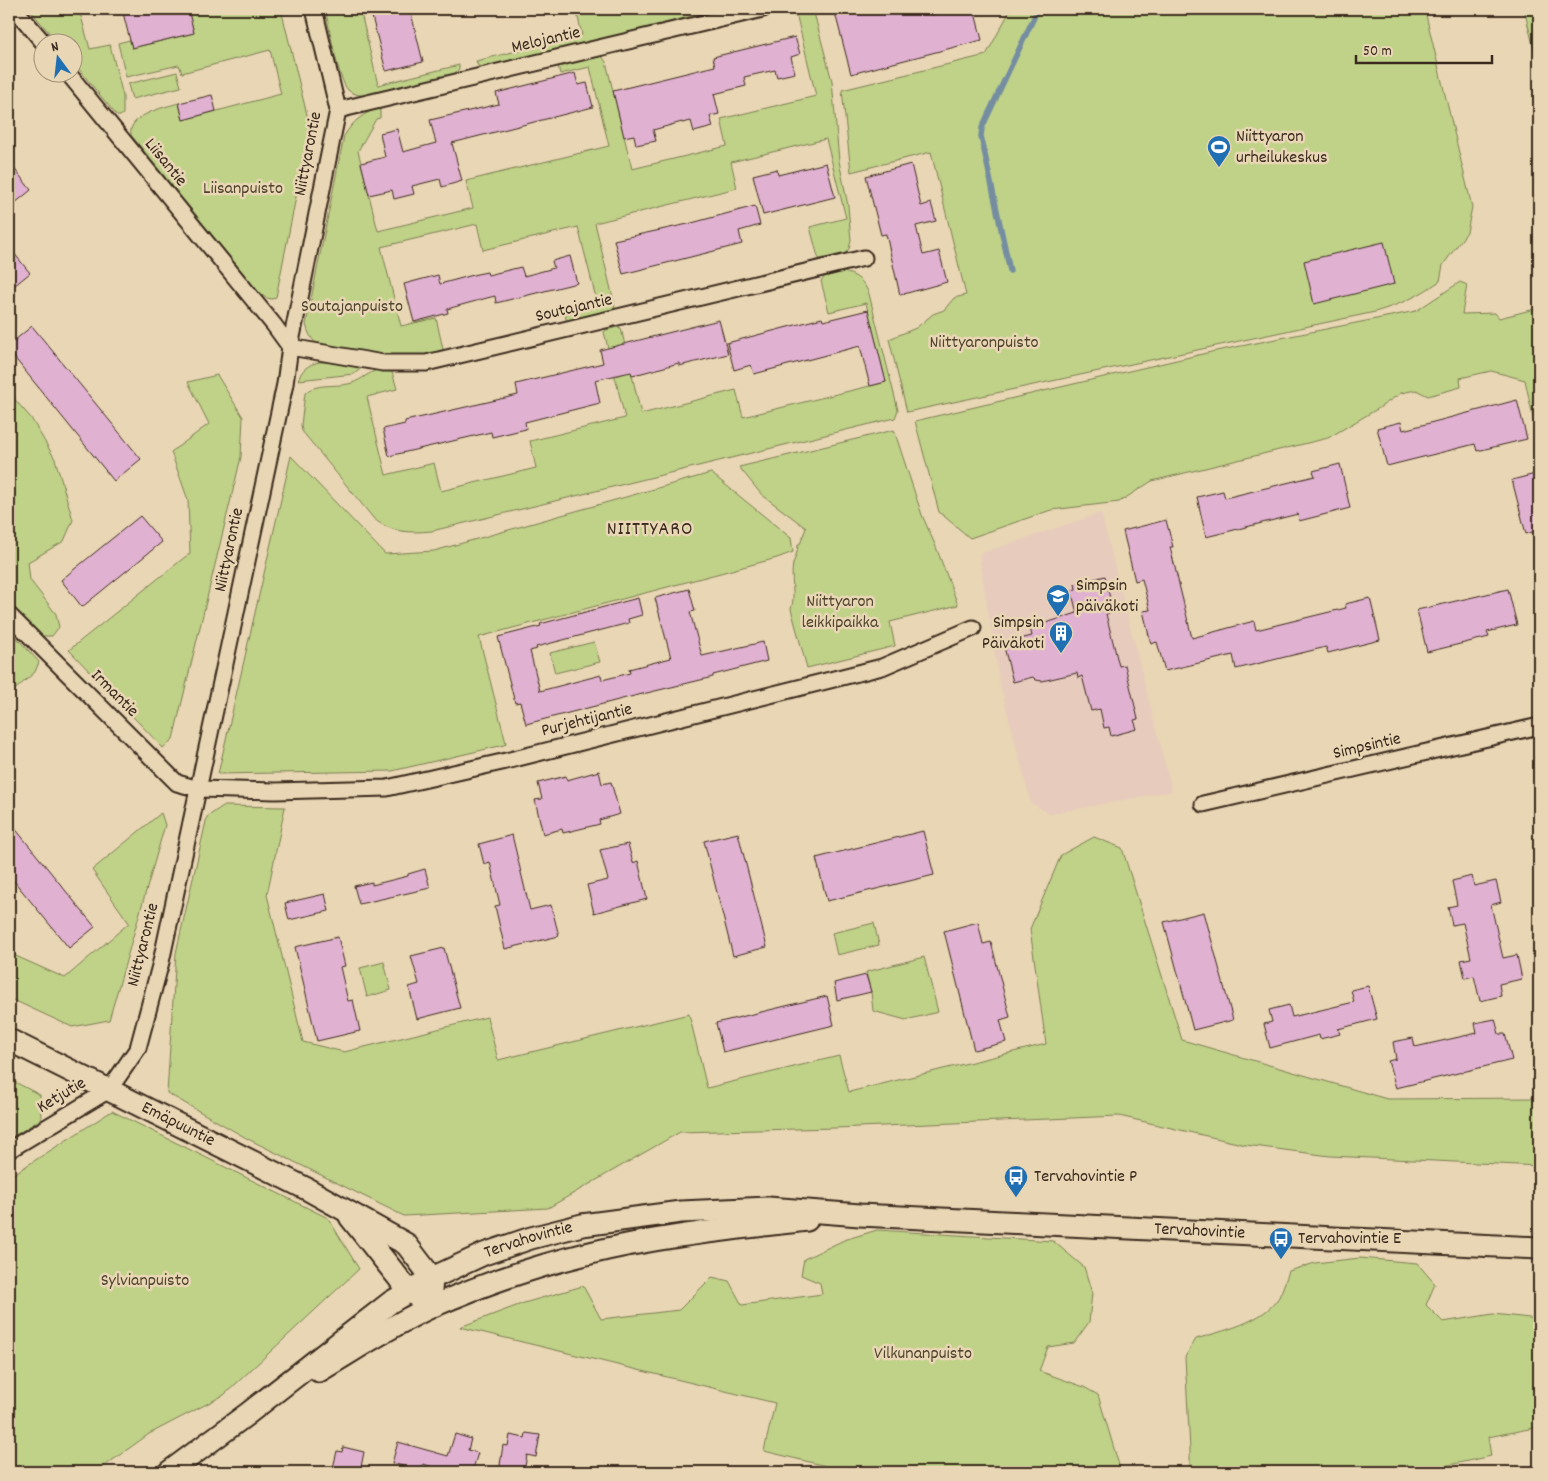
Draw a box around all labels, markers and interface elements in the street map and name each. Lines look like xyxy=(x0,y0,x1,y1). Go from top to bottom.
street label: Melojantie xyxy=(509,21,583,61)
north arrow xyxy=(32,32,82,82)
scale bar xyxy=(1356,32,1492,64)
text: N xyxy=(49,37,61,58)
text: 50 m xyxy=(1363,41,1392,63)
street label: Niittyarontie xyxy=(289,110,329,198)
place label: Niittyaron urheilukeskus xyxy=(1236,125,1328,171)
street label: Liisantie xyxy=(138,133,192,193)
sports icon: Niittyaron urheilukeskus xyxy=(1206,134,1232,168)
park label: Liisanpuisto xyxy=(203,177,283,202)
street label: Soutajantie xyxy=(533,288,615,330)
park label: Soutajanpuisto xyxy=(301,295,403,320)
park label: Niittyaronpuisto xyxy=(929,331,1039,356)
street label: Niittyarontie xyxy=(209,506,251,594)
district label: NIITTYARO xyxy=(607,516,693,544)
place label: Simpsin päiväkoti xyxy=(1076,574,1138,620)
school or university icon: Simpsin päiväkoti xyxy=(1045,583,1071,617)
park label: Niittyaron leikkipaikka xyxy=(802,590,879,636)
place label: Simpsin Päiväkoti xyxy=(982,611,1044,657)
building icon: Simpsin Päiväkoti xyxy=(1048,620,1074,654)
street label: Irmantie xyxy=(84,664,144,724)
street label: Purjehtijantie xyxy=(539,698,635,744)
street label: Simpsintie xyxy=(1331,727,1403,767)
street label: Niittyarontie xyxy=(122,900,166,989)
street label: Ketjutie xyxy=(33,1072,91,1120)
street label: Emäpuuntie xyxy=(137,1096,219,1154)
bus stop icon: Tervahovintie P xyxy=(1003,1164,1029,1198)
place label: Tervahovintie P xyxy=(1034,1165,1137,1190)
street label: Tervahovintie xyxy=(481,1215,575,1265)
street label: Tervahovintie xyxy=(1154,1217,1246,1246)
bus stop icon: Tervahovintie E xyxy=(1268,1226,1294,1260)
place label: Tervahovintie E xyxy=(1298,1227,1401,1252)
park label: Sylvianpuisto xyxy=(101,1269,189,1294)
park label: Vilkunanpuisto xyxy=(874,1342,972,1367)

